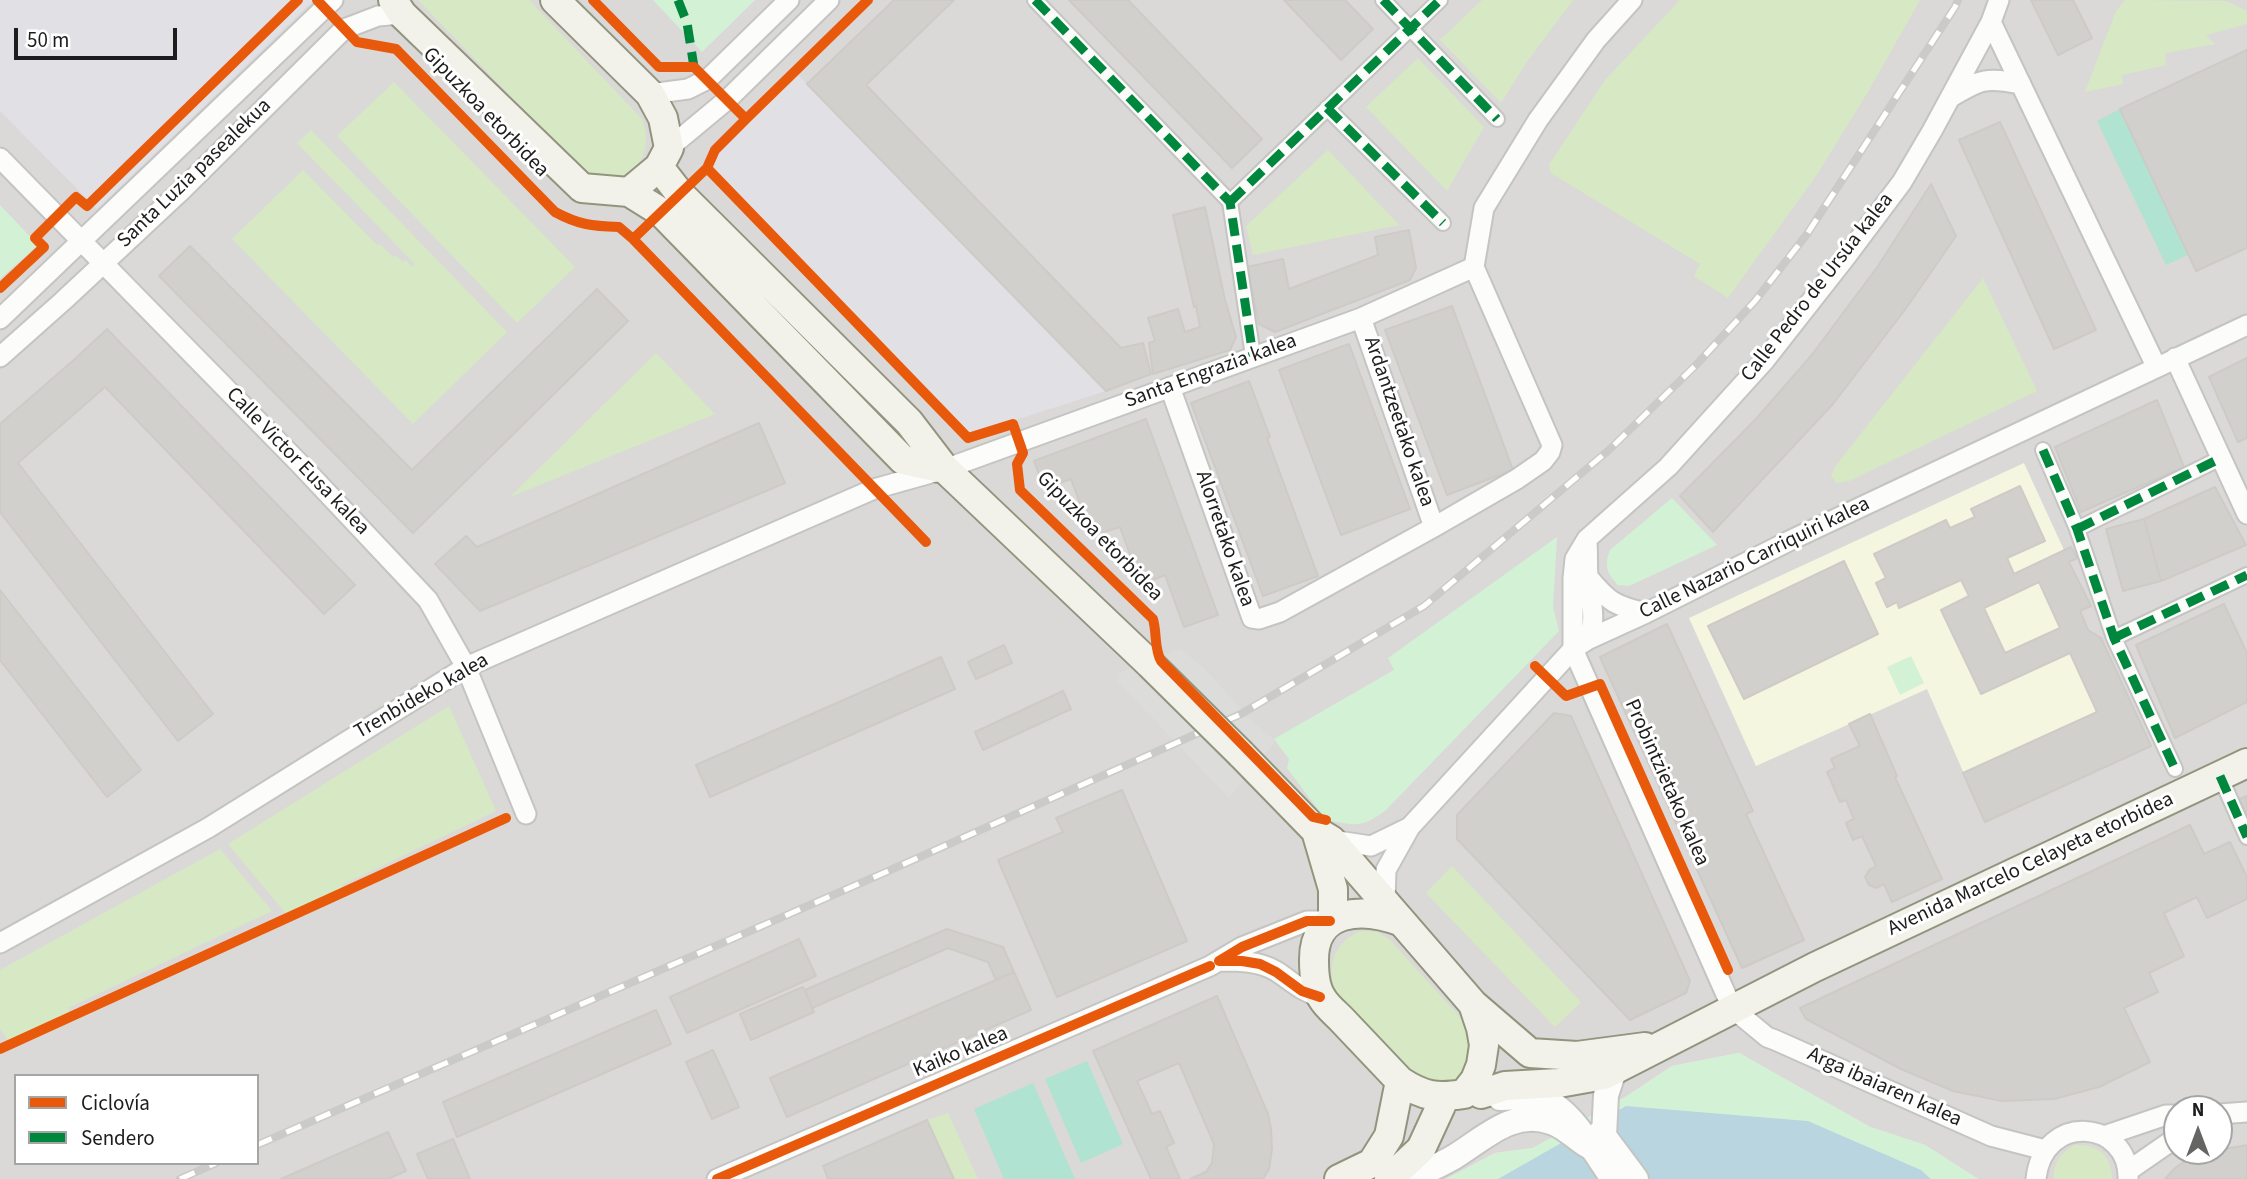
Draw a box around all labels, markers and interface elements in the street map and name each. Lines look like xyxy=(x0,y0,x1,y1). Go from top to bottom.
scale bar xyxy=(18,14,180,58)
text: 50 m xyxy=(27,25,69,55)
street label: Gipuzkoa etorbidea xyxy=(417,43,553,183)
street label: Santa Luzia pasealekua xyxy=(113,94,277,254)
street label: Calle Pedro de Ursúa kalea xyxy=(1736,188,1900,388)
street label: Santa Engrazia kalea xyxy=(1122,329,1300,415)
street label: Ardantzeetako kalea xyxy=(1357,334,1439,510)
street label: Calle Victor Eusa kalea xyxy=(220,383,374,541)
street label: Gipuzkoa etorbidea xyxy=(1031,467,1167,607)
street label: Alorretako kalea xyxy=(1189,468,1259,610)
street label: Calle Nazario Carriquiri kalea xyxy=(1636,492,1874,626)
street label: Trenbideko kalea xyxy=(351,648,493,746)
street label: Probintzietako kalea xyxy=(1618,696,1714,870)
street label: Avenida Marcelo Celayeta etorbidea xyxy=(1884,788,2178,942)
street label: Kaiko kalea xyxy=(910,1022,1012,1084)
street label: Arga ibaiaren kalea xyxy=(1803,1043,1965,1133)
legend xyxy=(14,1074,259,1165)
text: Ciclovía xyxy=(81,1088,150,1118)
north arrow xyxy=(2163,1095,2233,1165)
text: N xyxy=(2192,1097,2204,1124)
text: Sendero xyxy=(81,1123,155,1153)

